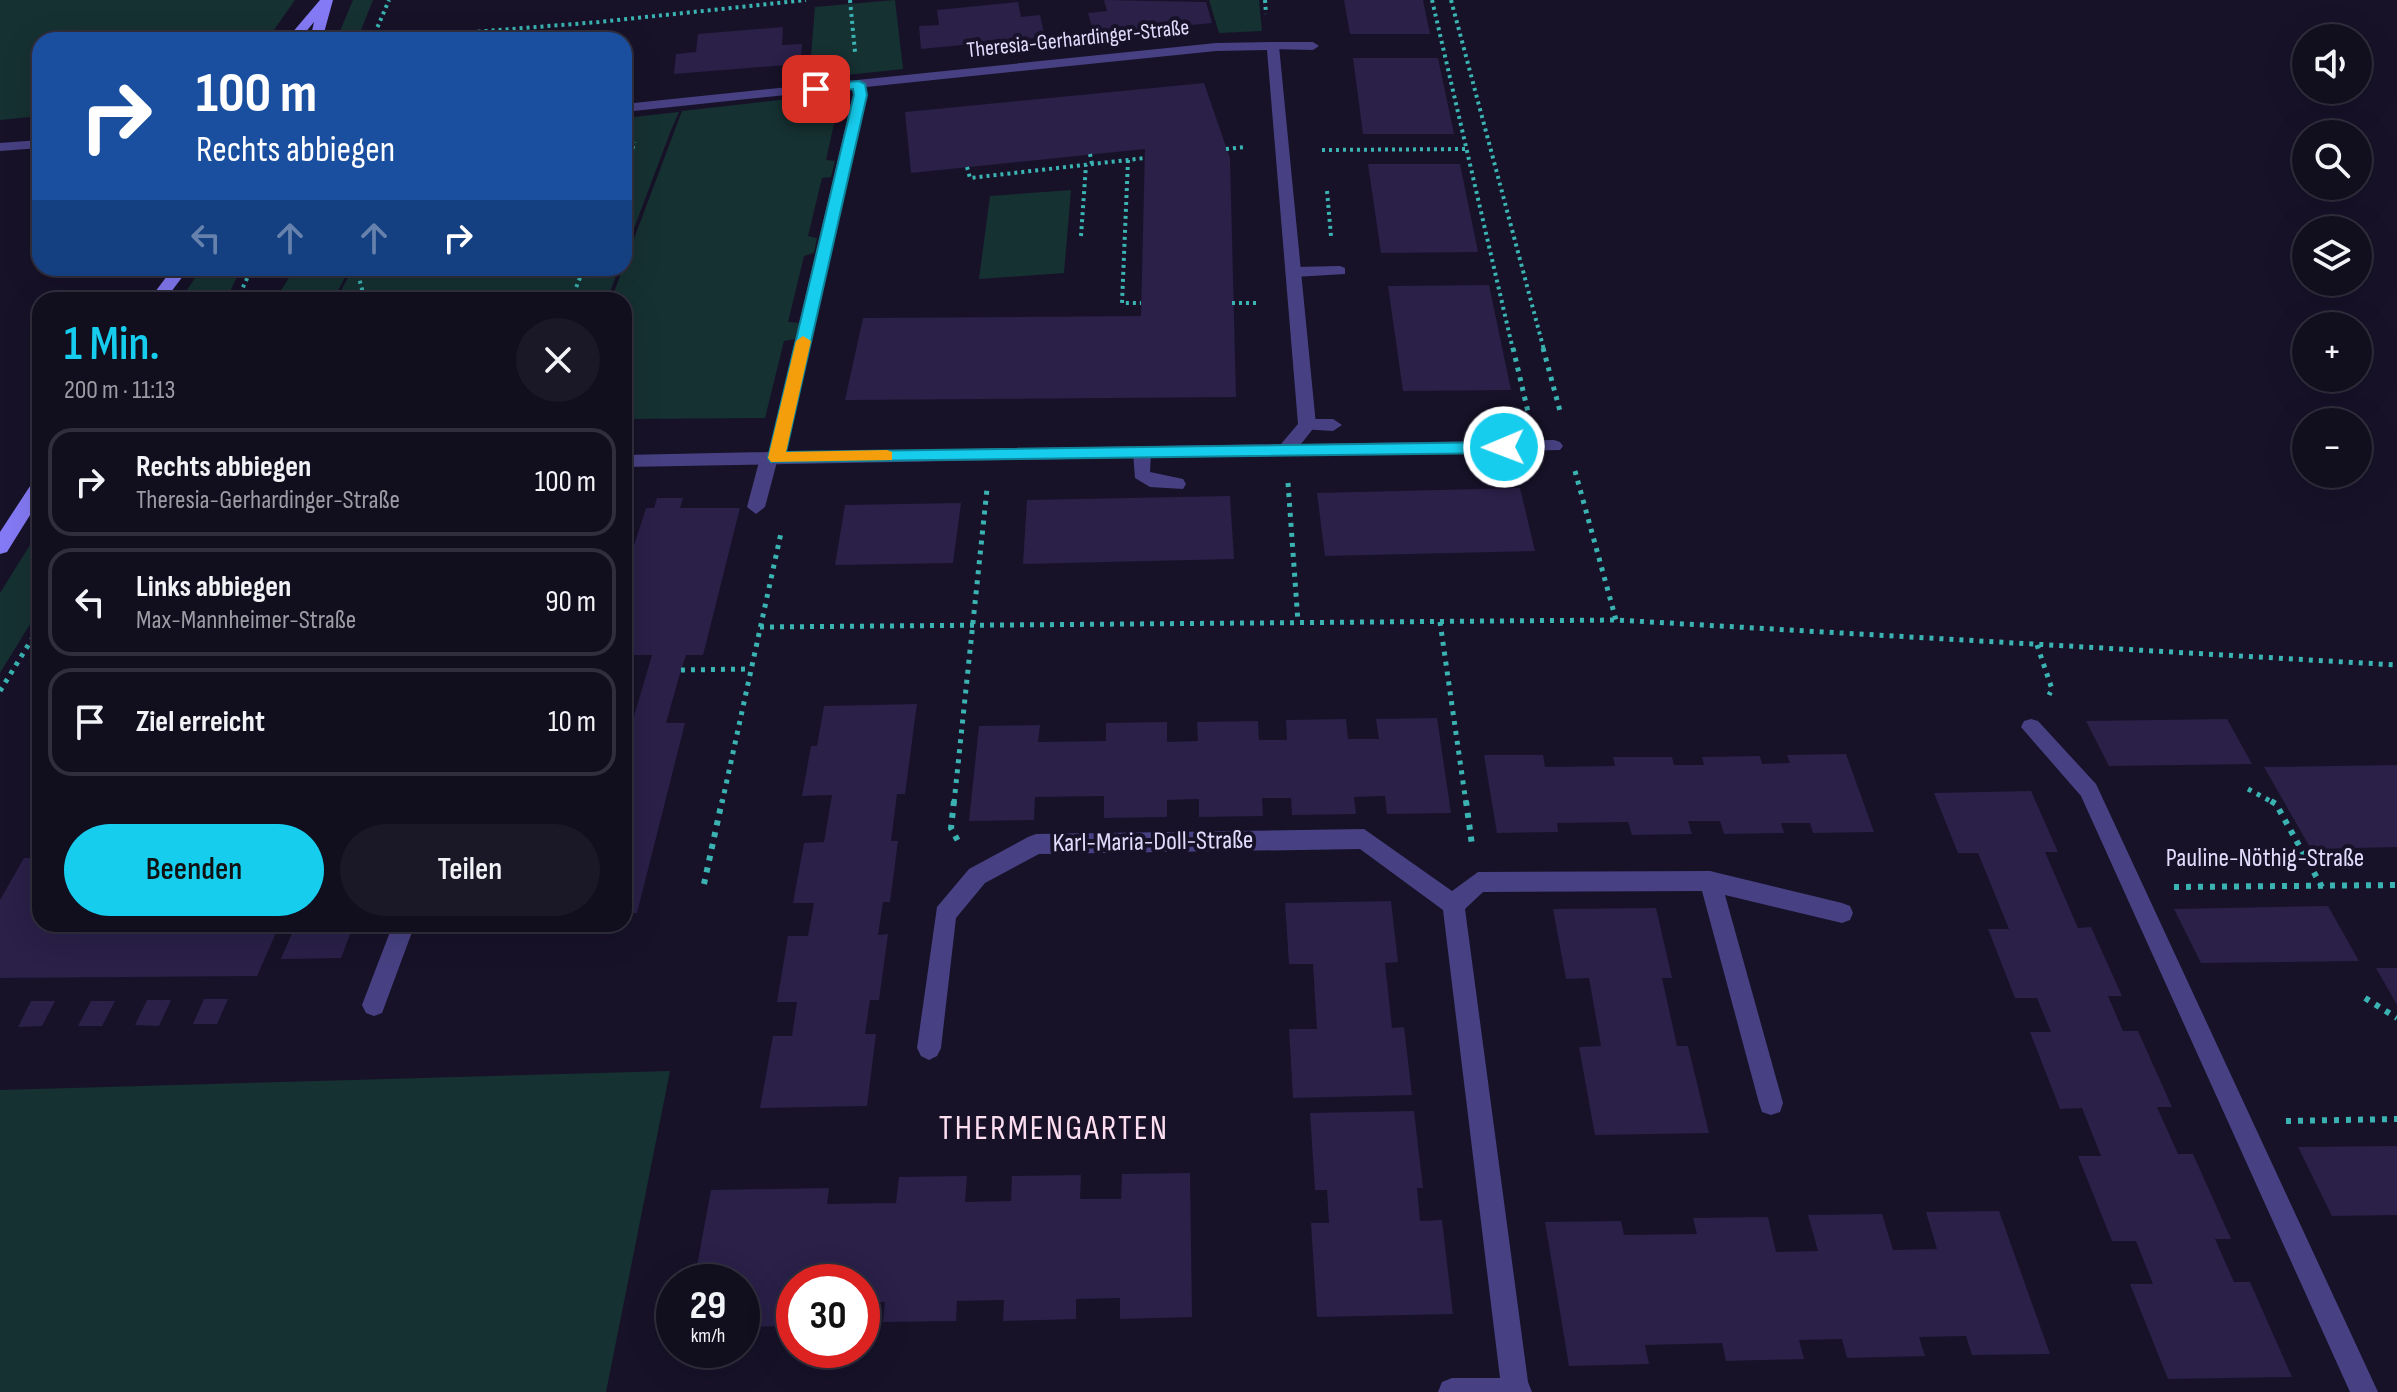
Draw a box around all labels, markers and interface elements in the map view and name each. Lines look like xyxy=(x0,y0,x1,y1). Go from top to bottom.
street label: Theresia-Gerhardinger-Straße xyxy=(966,14,1190,64)
map controls xyxy=(2292,24,2372,488)
button: sound xyxy=(2292,24,2372,104)
pin xyxy=(782,55,850,123)
text: 100 m xyxy=(196,61,317,128)
icon: right xyxy=(64,64,168,168)
icon: arrive xyxy=(794,67,838,111)
button: search xyxy=(2292,120,2372,200)
text: Rechts abbiegen xyxy=(196,129,395,172)
icon: left xyxy=(184,216,228,260)
icon: ahead xyxy=(268,216,312,260)
icon: ahead xyxy=(352,216,396,260)
icon: right xyxy=(436,216,480,260)
button: layers xyxy=(2292,216,2372,296)
button: + xyxy=(2292,312,2372,392)
text: 1 Min. xyxy=(64,316,160,373)
button: close xyxy=(516,318,600,402)
text: 200 m · 11:13 xyxy=(64,375,175,406)
position arrow xyxy=(1462,405,1546,489)
button: − xyxy=(2292,408,2372,488)
text: Rechts abbiegen xyxy=(136,449,311,485)
icon: right xyxy=(68,460,112,504)
text: 100 m xyxy=(535,464,596,500)
text: Theresia-Gerhardinger-Straße xyxy=(136,485,400,516)
text: Links abbiegen xyxy=(136,569,291,605)
icon: left xyxy=(68,580,112,624)
text: 90 m xyxy=(545,584,596,620)
text: Max-Mannheimer-Straße xyxy=(136,605,356,636)
icon: arrive xyxy=(68,700,112,744)
text: Ziel erreicht xyxy=(136,704,265,740)
text: 10 m xyxy=(548,704,596,740)
button: Beenden xyxy=(64,824,324,916)
button: Teilen xyxy=(340,824,600,916)
street label: Karl-Maria-Doll-Straße xyxy=(1052,825,1254,859)
street label: Pauline-Nöthig-Straße xyxy=(2166,843,2364,874)
district label: THERMENGARTEN xyxy=(939,1108,1169,1149)
speed limit sign: 30 xyxy=(776,1264,880,1368)
text: 29 xyxy=(690,1282,726,1330)
text: km/h xyxy=(691,1324,725,1348)

